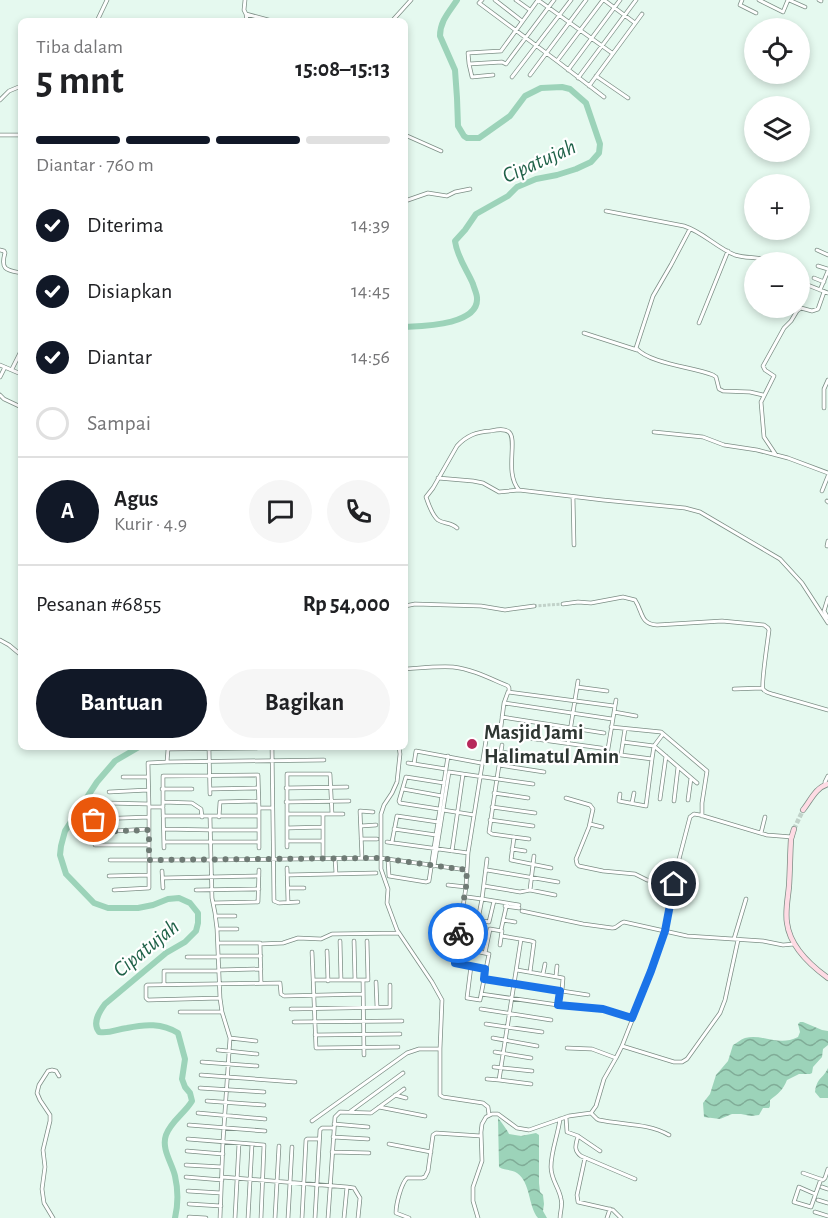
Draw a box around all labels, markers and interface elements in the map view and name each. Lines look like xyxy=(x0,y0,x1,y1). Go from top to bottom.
map controls xyxy=(744,18,810,318)
button: locate xyxy=(744,18,810,84)
text: Tiba dalam xyxy=(36,37,123,57)
text: 15:08–15:13 xyxy=(295,58,390,80)
text: 5 mnt xyxy=(36,62,124,101)
button: layers xyxy=(744,96,810,162)
water label: Cipatujah xyxy=(499,135,579,188)
text: Diantar · 760 m xyxy=(36,155,154,175)
button: + xyxy=(744,174,810,240)
icon: check xyxy=(36,209,69,242)
text: Diterima xyxy=(87,214,164,236)
text: 14:39 xyxy=(351,215,390,235)
button: − xyxy=(744,252,810,318)
icon: check xyxy=(36,275,69,308)
text: Disiapkan xyxy=(87,280,172,302)
text: 14:45 xyxy=(351,281,390,301)
icon: check xyxy=(36,341,69,374)
text: Diantar xyxy=(87,346,152,368)
text: 14:56 xyxy=(351,347,390,367)
text: Sampai xyxy=(87,412,151,434)
button: chat xyxy=(249,480,312,543)
button: phone xyxy=(327,480,390,543)
text: Agus xyxy=(114,488,158,510)
text: A xyxy=(61,500,74,522)
text: Kurir · 4.9 xyxy=(114,514,187,534)
text: Pesanan #6855 xyxy=(36,593,162,615)
text: Rp 54,000 xyxy=(303,593,390,615)
button: Bantuan xyxy=(36,669,207,738)
button: Bagikan xyxy=(219,669,390,738)
place label: Masjid Jami Halimatul Amin xyxy=(484,722,619,767)
marker: Masjid Jami Halimatul Amin xyxy=(465,737,479,751)
pin xyxy=(68,794,119,845)
icon: bag xyxy=(77,803,110,836)
pin xyxy=(648,858,699,909)
icon: home xyxy=(657,867,690,900)
courier xyxy=(428,903,488,963)
water label: Cipatujah xyxy=(109,915,184,982)
icon: bike xyxy=(442,917,475,950)

